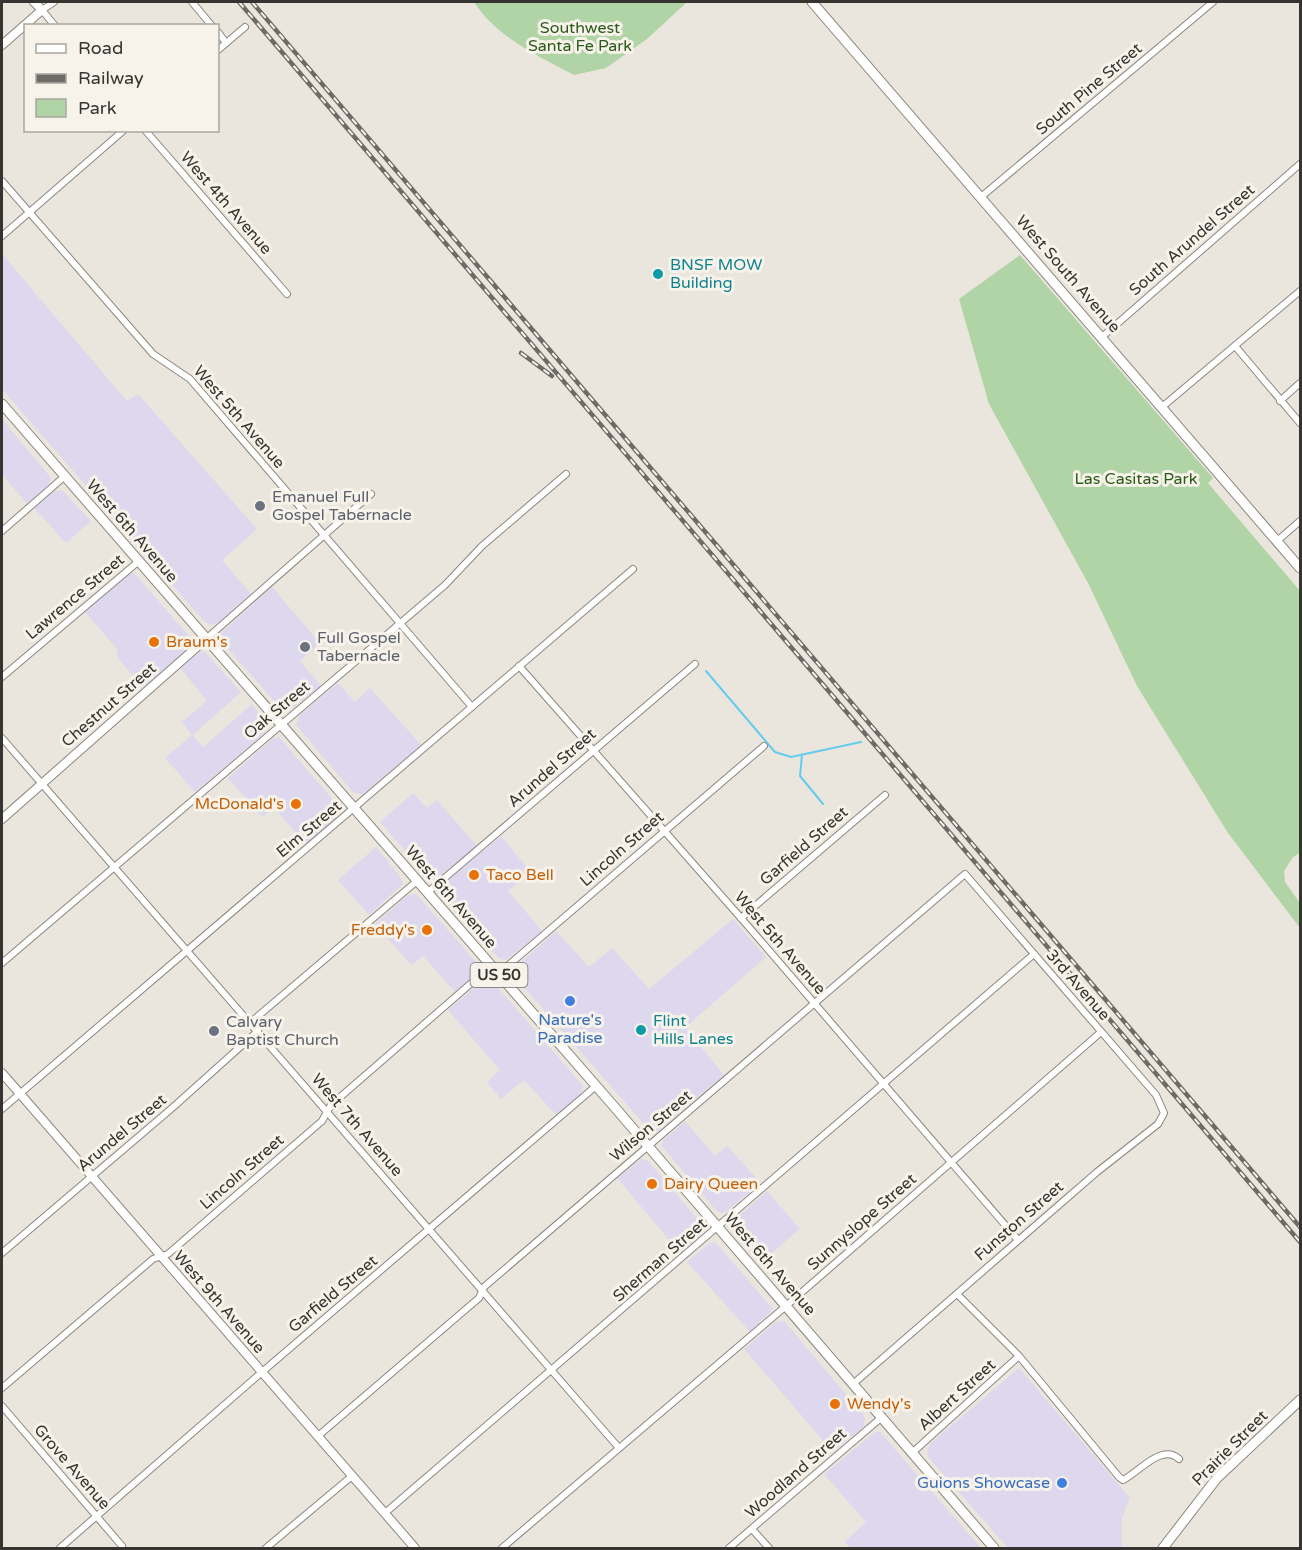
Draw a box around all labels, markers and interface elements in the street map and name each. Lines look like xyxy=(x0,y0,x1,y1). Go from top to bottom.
park label: Southwest Santa Fe Park xyxy=(528,18,632,56)
legend xyxy=(24,24,219,132)
text: Road xyxy=(78,37,123,59)
street label: South Pine Street xyxy=(1032,39,1146,139)
text: Railway xyxy=(78,67,144,89)
text: Park xyxy=(78,97,117,119)
street label: West 4th Avenue xyxy=(176,147,276,259)
street label: South Arundel Street xyxy=(1125,180,1259,300)
street label: West South Avenue xyxy=(1012,211,1124,337)
place label: BNSF MOW Building xyxy=(670,255,762,293)
marker: BNSF MOW Building xyxy=(651,267,665,281)
street label: West 5th Avenue xyxy=(189,361,289,473)
park label: Las Casitas Park xyxy=(1075,469,1198,489)
street label: West 6th Avenue xyxy=(82,475,182,587)
place label: Emanuel Full Gospel Tabernacle xyxy=(272,487,412,525)
marker: Emanuel Full Gospel Tabernacle xyxy=(253,499,267,513)
street label: Lawrence Street xyxy=(22,550,128,644)
place label: Full Gospel Tabernacle xyxy=(317,628,401,666)
place label: Braum's xyxy=(166,632,228,652)
marker: Braum's xyxy=(147,635,161,649)
marker: Full Gospel Tabernacle xyxy=(298,640,312,654)
street label: Chestnut Street xyxy=(58,658,160,752)
street label: Oak Street xyxy=(240,676,314,744)
street label: Arundel Street xyxy=(504,724,600,812)
place label: McDonald's xyxy=(195,794,284,814)
street label: Elm Street xyxy=(272,796,346,862)
marker: McDonald's xyxy=(289,797,303,811)
street label: Garfield Street xyxy=(756,802,852,890)
street label: Lincoln Street xyxy=(576,807,668,891)
street label: West 6th Avenue xyxy=(401,841,501,953)
place label: Taco Bell xyxy=(486,865,554,885)
marker: Taco Bell xyxy=(467,868,481,882)
street label: West 5th Avenue xyxy=(730,887,830,999)
place label: Freddy's xyxy=(351,920,415,940)
marker: Freddy's xyxy=(420,923,434,937)
street label: 3rd Avenue xyxy=(1042,945,1114,1025)
road number: US 50 xyxy=(470,963,528,987)
marker: Nature's Paradise xyxy=(563,994,577,1008)
place label: Nature's Paradise xyxy=(537,1010,603,1048)
place label: Flint Hills Lanes xyxy=(653,1011,733,1049)
place label: Calvary Baptist Church xyxy=(226,1012,339,1050)
marker: Flint Hills Lanes xyxy=(634,1023,648,1037)
marker: Calvary Baptist Church xyxy=(207,1024,221,1038)
street label: West 7th Avenue xyxy=(307,1069,407,1181)
street label: Wilson Street xyxy=(606,1086,696,1166)
street label: Arundel Street xyxy=(73,1090,171,1176)
street label: Lincoln Street xyxy=(196,1130,288,1214)
street label: Sunnyslope Street xyxy=(803,1169,921,1275)
place label: Dairy Queen xyxy=(664,1174,758,1194)
marker: Dairy Queen xyxy=(645,1177,659,1191)
street label: Funston Street xyxy=(970,1177,1068,1265)
street label: West 6th Avenue xyxy=(720,1208,820,1320)
street label: Sherman Street xyxy=(609,1214,711,1306)
street label: West 9th Avenue xyxy=(169,1246,269,1358)
street label: Garfield Street xyxy=(284,1251,382,1337)
street label: Albert Street xyxy=(914,1355,1000,1435)
place label: Wendy's xyxy=(847,1394,911,1414)
marker: Wendy's xyxy=(828,1397,842,1411)
street label: Prairie Street xyxy=(1188,1406,1272,1490)
street label: Grove Avenue xyxy=(30,1420,114,1514)
street label: Woodland Street xyxy=(741,1424,851,1522)
place label: Guions Showcase xyxy=(917,1473,1050,1493)
marker: Guions Showcase xyxy=(1055,1476,1069,1490)

